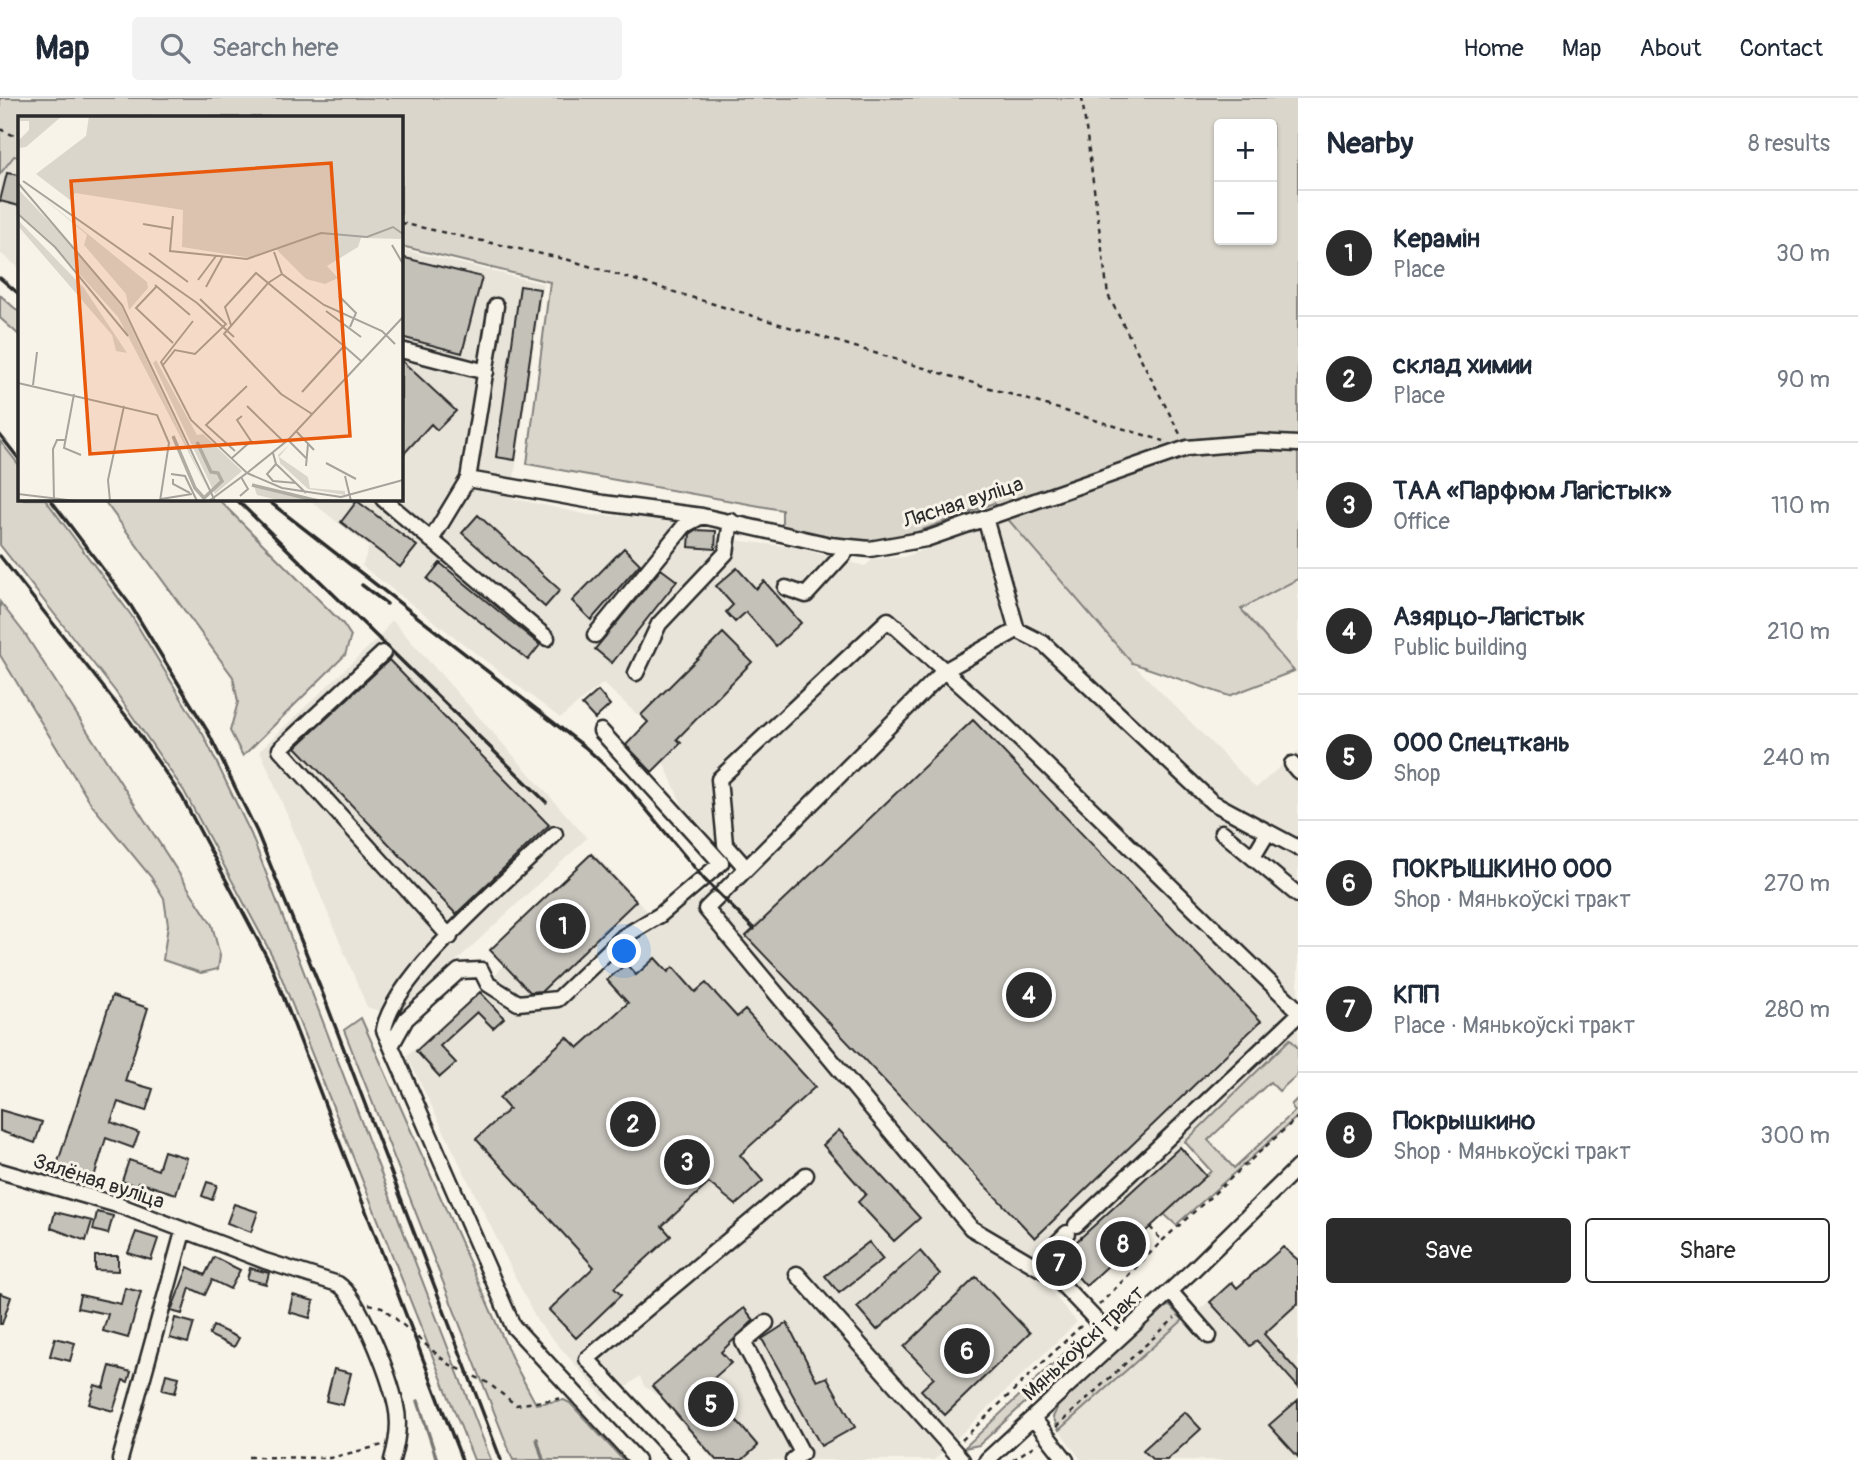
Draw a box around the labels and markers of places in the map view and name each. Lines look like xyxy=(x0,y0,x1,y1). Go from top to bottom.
pin: 1 xyxy=(540,900,586,952)
pin: 4 xyxy=(1006,969,1052,1021)
pin: 2 xyxy=(610,1098,656,1150)
pin: 3 xyxy=(664,1136,710,1188)
pin: 8 xyxy=(1100,1218,1146,1270)
pin: 7 xyxy=(1036,1237,1082,1289)
pin: 6 xyxy=(944,1325,990,1377)
pin: 5 xyxy=(688,1378,734,1430)

